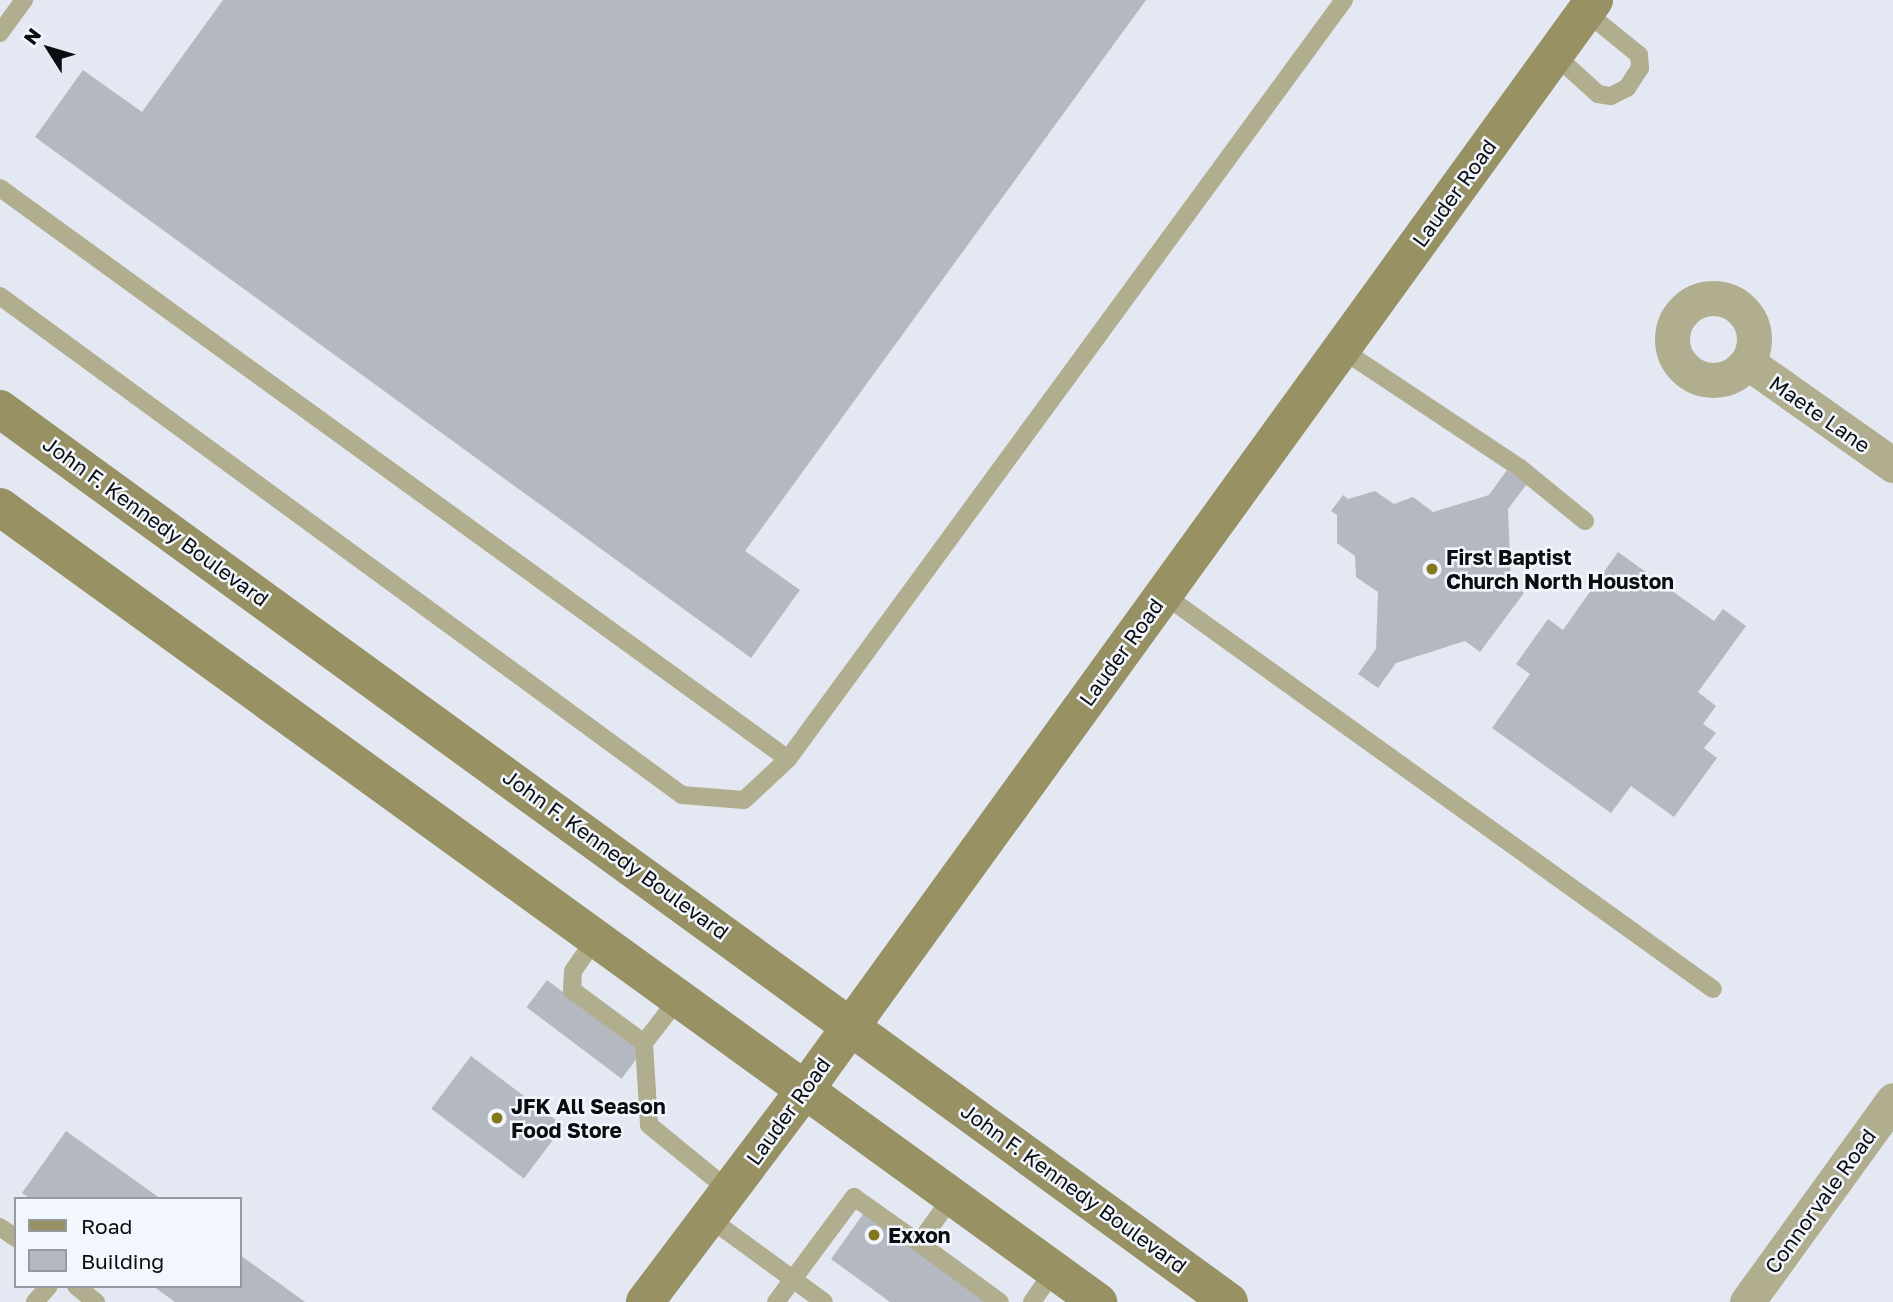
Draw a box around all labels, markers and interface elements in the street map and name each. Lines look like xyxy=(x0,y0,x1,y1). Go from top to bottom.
north arrow xyxy=(14,14,84,84)
text: N xyxy=(18,23,45,49)
street label: Lauder Road xyxy=(1407,134,1501,252)
street label: Maete Lane xyxy=(1765,370,1875,458)
street label: John F. Kennedy Boulevard xyxy=(38,431,274,611)
place label: First Baptist Church North Houston xyxy=(1446,544,1674,594)
marker: First Baptist Church North Houston xyxy=(1424,561,1440,577)
street label: Lauder Road xyxy=(1074,593,1168,711)
street label: John F. Kennedy Boulevard xyxy=(498,764,734,944)
street label: Lauder Road xyxy=(741,1052,835,1170)
place label: JFK All Season Food Store xyxy=(511,1093,666,1143)
street label: John F. Kennedy Boulevard xyxy=(956,1098,1192,1278)
marker: JFK All Season Food Store xyxy=(489,1110,505,1126)
street label: Connorvale Road xyxy=(1759,1124,1881,1278)
legend xyxy=(14,1197,242,1288)
text: Road xyxy=(81,1213,132,1239)
place label: Exxon xyxy=(888,1222,951,1248)
marker: Exxon xyxy=(866,1227,882,1243)
text: Building xyxy=(81,1248,164,1274)

